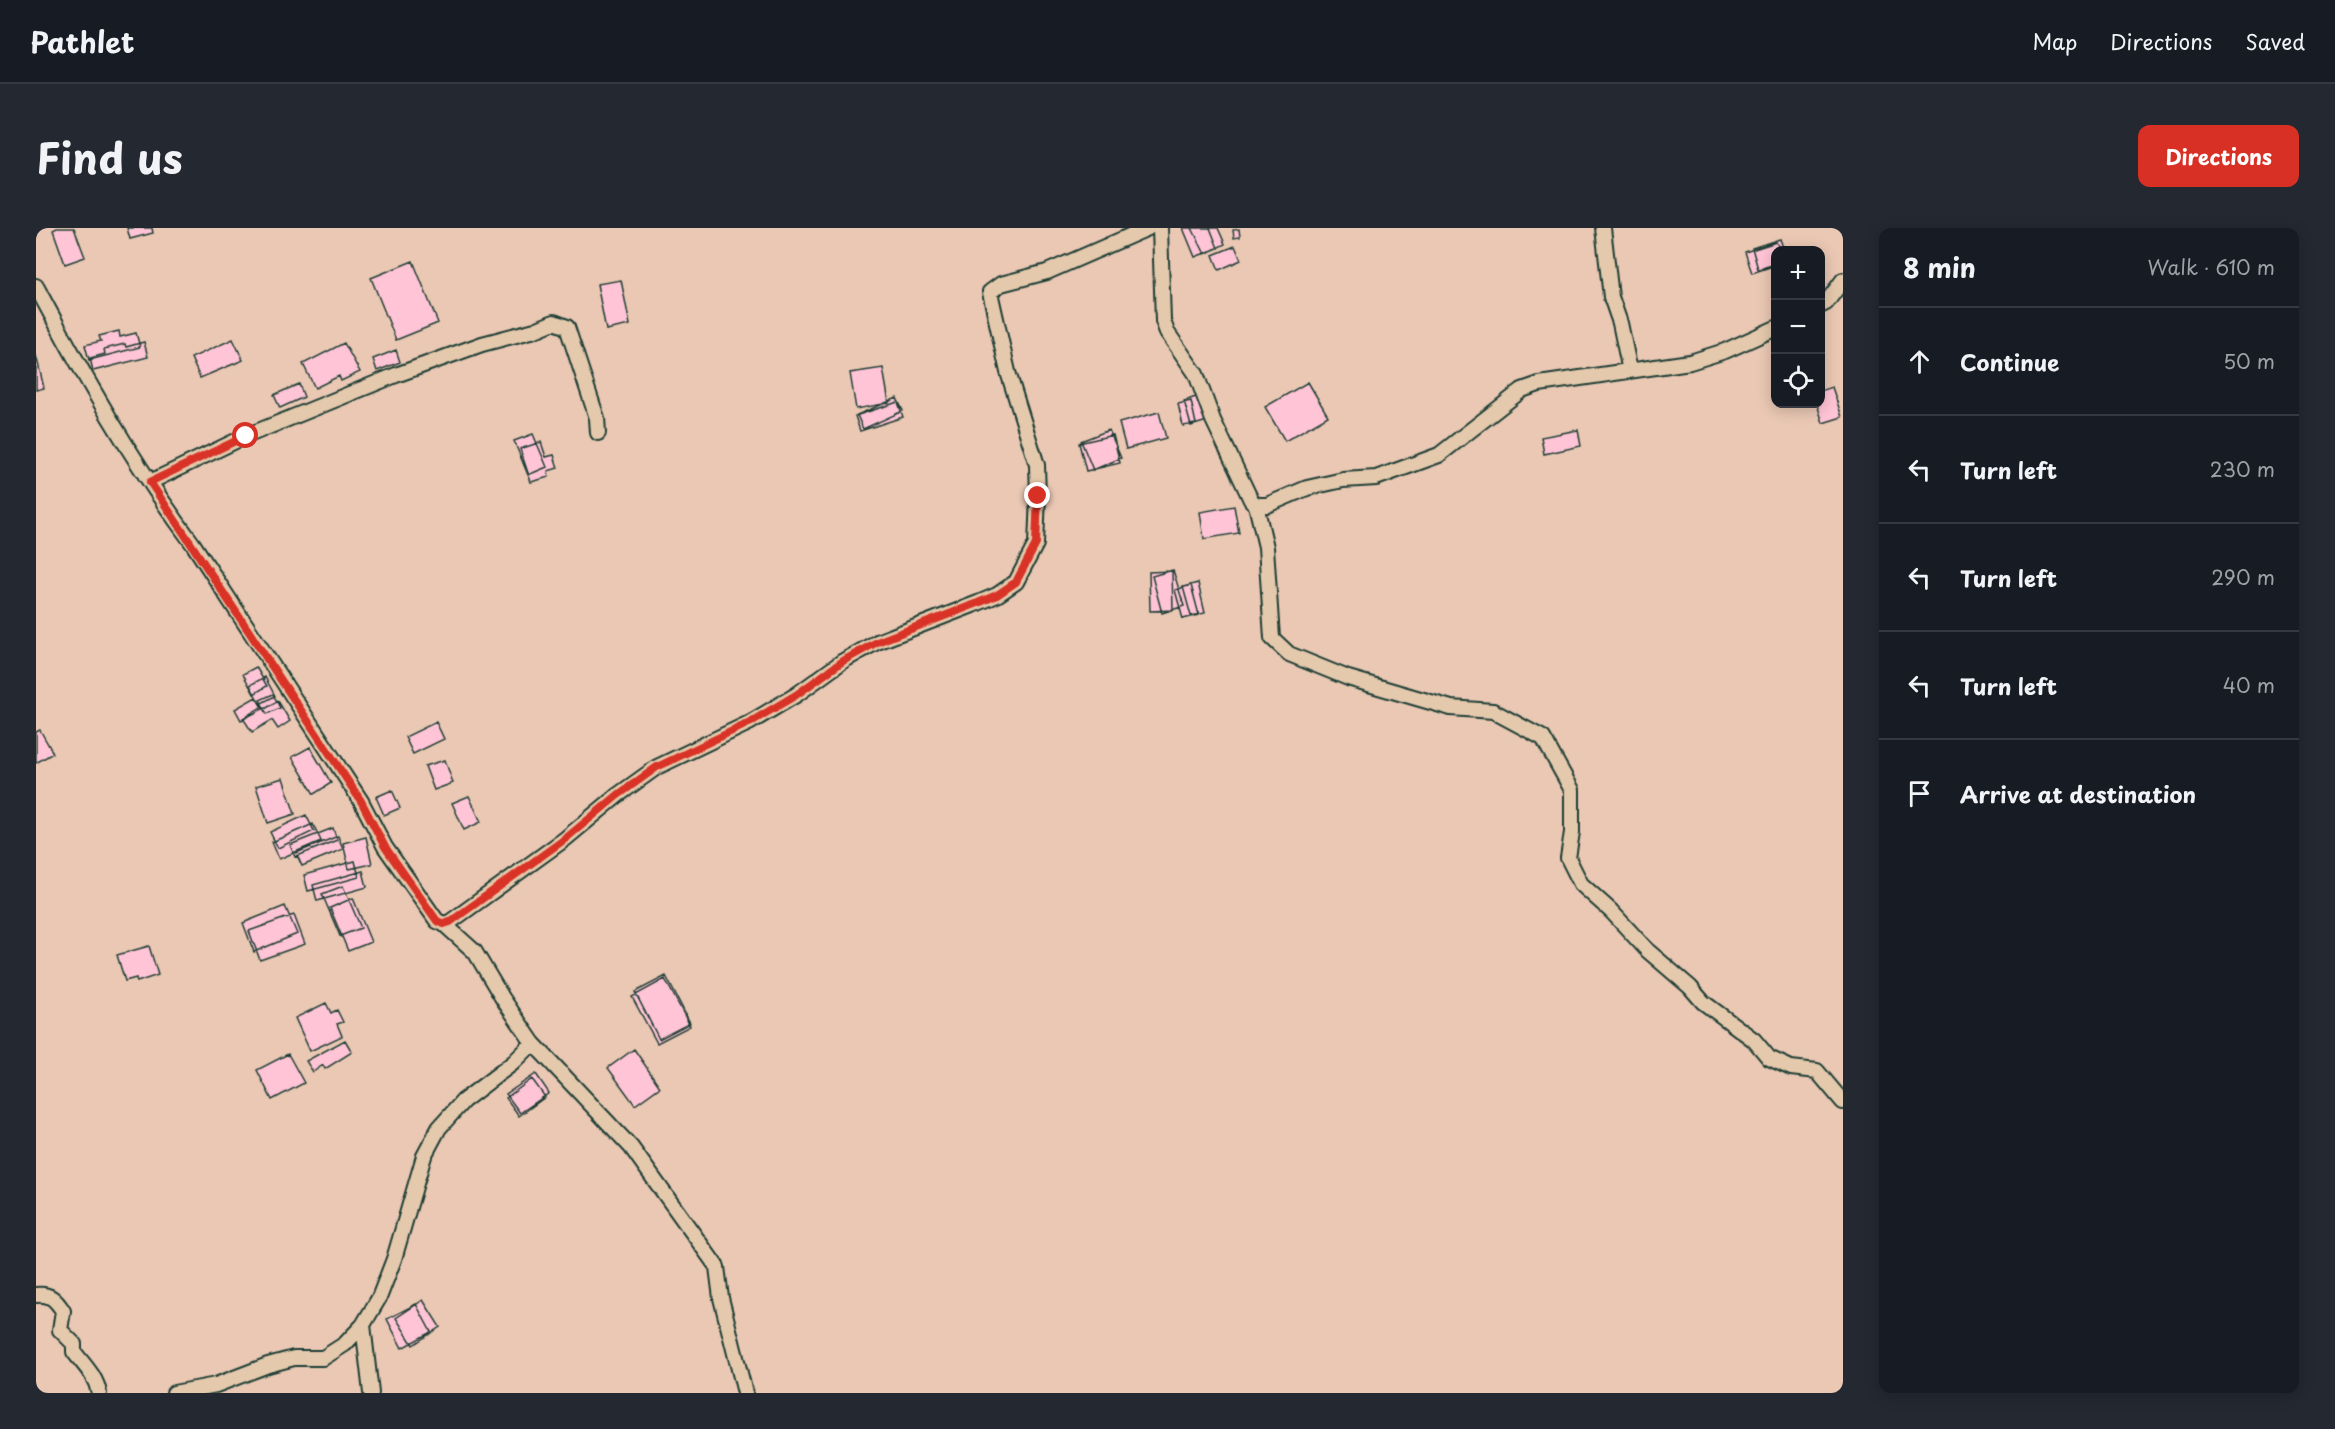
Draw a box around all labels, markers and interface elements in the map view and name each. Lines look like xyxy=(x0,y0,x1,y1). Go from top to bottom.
text: Pathlet xyxy=(30,20,134,63)
text: Map xyxy=(2032,25,2077,57)
text: Directions xyxy=(2110,25,2212,57)
text: Saved xyxy=(2245,25,2305,57)
text: Find us xyxy=(36,125,183,188)
button: Directions xyxy=(2138,125,2299,187)
map controls xyxy=(1771,246,1825,408)
button: + xyxy=(1771,246,1825,300)
text: 8 min xyxy=(1903,248,1976,287)
text: Walk · 610 m xyxy=(2148,252,2275,282)
button: − xyxy=(1771,300,1825,354)
icon: ahead xyxy=(1903,345,1936,378)
text: Continue xyxy=(1960,345,2059,378)
text: 50 m xyxy=(2223,346,2275,376)
button: locate xyxy=(1771,354,1825,408)
route start xyxy=(232,422,258,448)
icon: left xyxy=(1903,453,1936,486)
text: Turn left xyxy=(1960,453,2057,486)
text: 230 m xyxy=(2210,454,2275,484)
route end xyxy=(1024,482,1050,508)
icon: left xyxy=(1903,561,1936,594)
text: Turn left xyxy=(1960,561,2057,594)
text: 290 m xyxy=(2211,562,2275,592)
icon: left xyxy=(1903,669,1936,702)
text: Turn left xyxy=(1960,669,2057,702)
text: 40 m xyxy=(2223,670,2275,700)
icon: arrive xyxy=(1903,777,1936,810)
text: Arrive at destination xyxy=(1960,777,2196,810)

